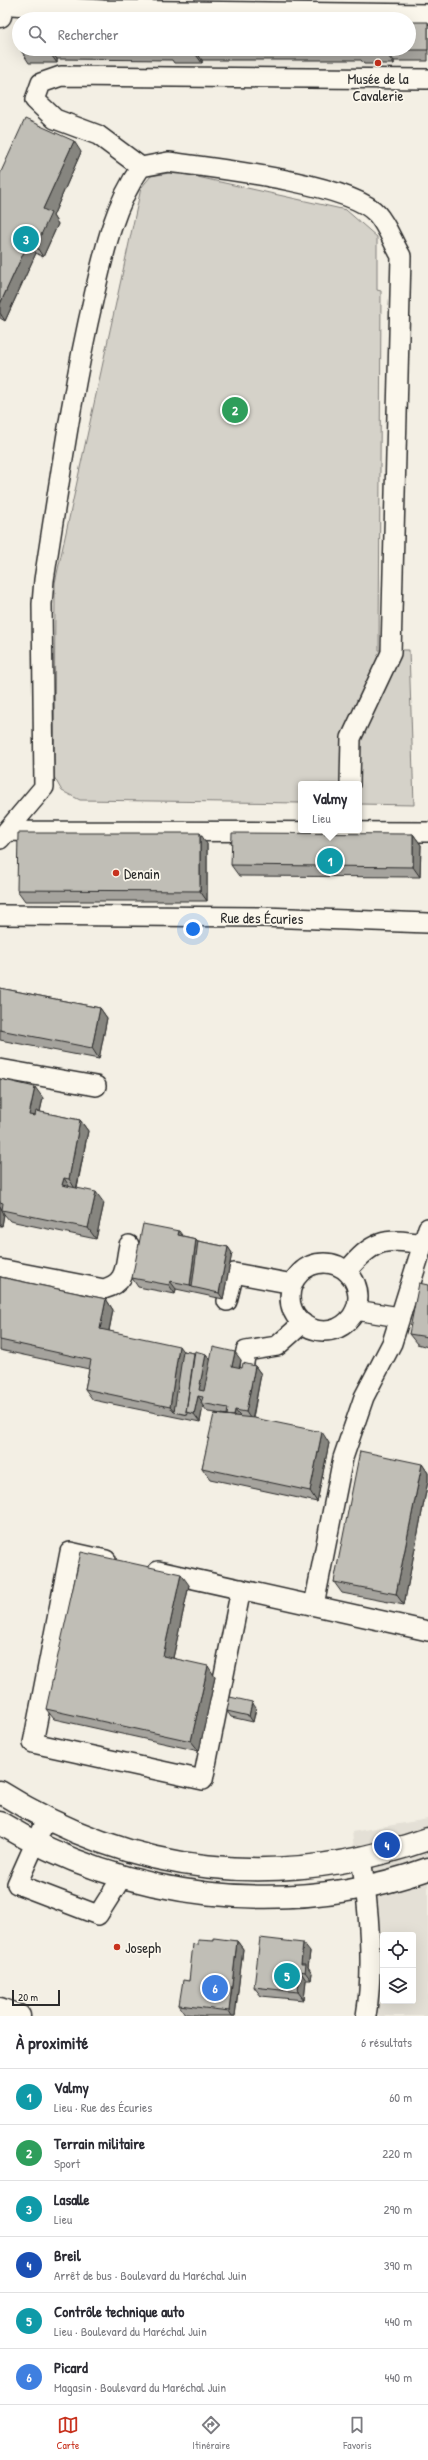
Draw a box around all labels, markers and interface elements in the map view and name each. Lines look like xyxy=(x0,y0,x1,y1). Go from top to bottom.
search box xyxy=(12,12,416,56)
icon: search xyxy=(26,23,48,45)
text: Rechercher xyxy=(58,24,119,45)
marker: Musée de la Cavalerie xyxy=(373,58,383,68)
place label: Musée de la Cavalerie xyxy=(347,68,409,106)
pin: 3 xyxy=(13,224,39,254)
pin: 2 xyxy=(222,395,248,425)
popup xyxy=(298,781,362,833)
text: Valmy xyxy=(313,788,347,809)
text: Lieu xyxy=(313,809,331,827)
pin: 1 xyxy=(317,846,343,876)
place label: Denain xyxy=(124,863,160,884)
marker: Denain xyxy=(111,868,121,878)
street label: Rue des Écuries xyxy=(221,907,304,929)
your location xyxy=(183,919,203,939)
pin: 4 xyxy=(374,1830,400,1860)
map controls xyxy=(380,1932,416,2004)
button: locate xyxy=(380,1932,416,1968)
place label: Joseph xyxy=(125,1937,161,1958)
marker: Joseph xyxy=(112,1942,122,1952)
pin: 5 xyxy=(274,1961,300,1991)
button: layers xyxy=(380,1968,416,2004)
pin: 6 xyxy=(202,1973,228,2003)
scale bar xyxy=(12,1988,60,2007)
text: 20 m xyxy=(18,1990,38,2004)
text: À proximité xyxy=(16,2031,88,2054)
text: 6 résultats xyxy=(361,2033,412,2051)
text: Valmy xyxy=(54,2077,89,2098)
text: 1 xyxy=(27,2088,31,2106)
text: 60 m xyxy=(389,2088,412,2106)
text: Lieu · Rue des Écuries xyxy=(54,2098,152,2116)
text: Terrain militaire xyxy=(54,2133,145,2154)
text: 2 xyxy=(26,2144,32,2162)
text: 220 m xyxy=(382,2144,412,2162)
text: Sport xyxy=(54,2154,80,2172)
text: Lasalle xyxy=(54,2189,90,2210)
text: 3 xyxy=(26,2200,32,2218)
text: 290 m xyxy=(383,2200,412,2218)
text: Lieu xyxy=(54,2210,72,2228)
text: Breil xyxy=(54,2245,81,2266)
text: 4 xyxy=(27,2256,31,2274)
text: 390 m xyxy=(384,2256,412,2274)
text: Arrêt de bus · Boulevard du Maréchal Juin xyxy=(54,2266,247,2284)
text: Contrôle technique auto xyxy=(54,2301,184,2322)
text: 5 xyxy=(26,2312,32,2330)
text: 440 m xyxy=(385,2312,412,2330)
text: Lieu · Boulevard du Maréchal Juin xyxy=(54,2322,207,2340)
text: Picard xyxy=(54,2357,88,2378)
text: 6 xyxy=(26,2368,32,2386)
text: 440 m xyxy=(385,2368,412,2386)
text: Magasin · Boulevard du Maréchal Juin xyxy=(54,2378,226,2396)
tab: Carte xyxy=(57,2414,79,2452)
tab: Itinéraire xyxy=(192,2414,230,2452)
tab: Favoris xyxy=(343,2414,371,2452)

